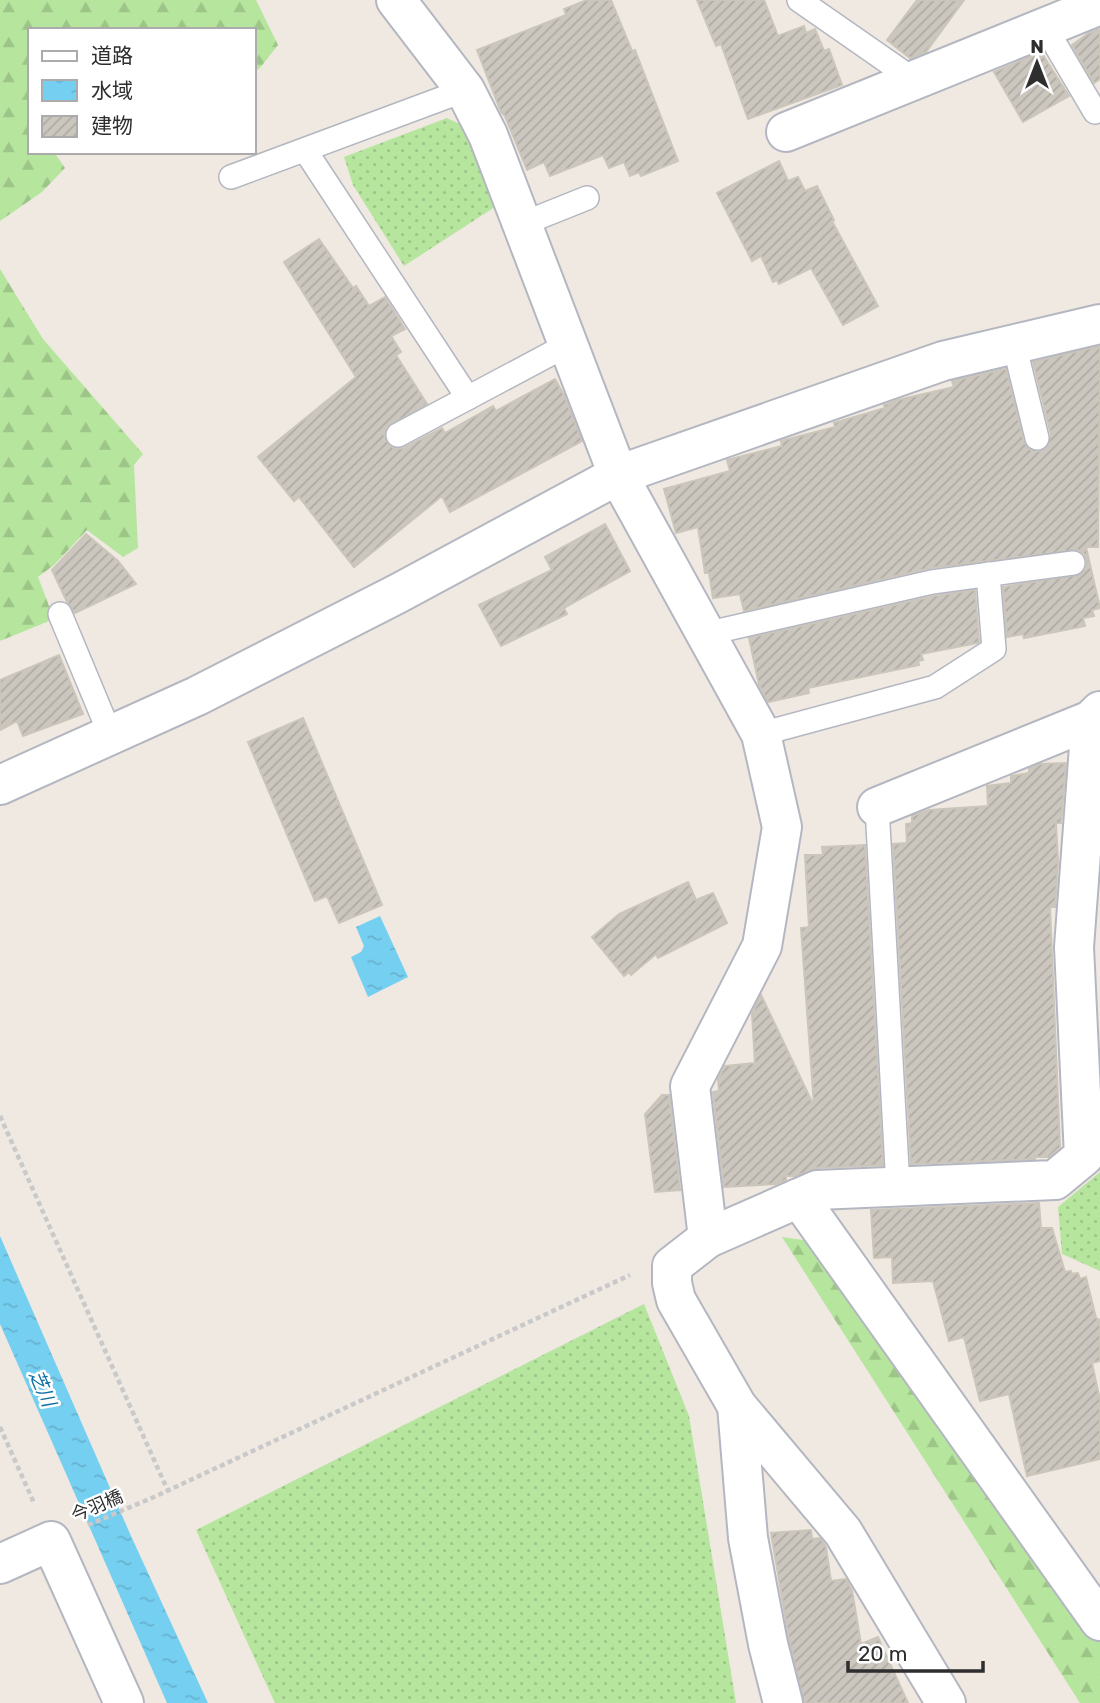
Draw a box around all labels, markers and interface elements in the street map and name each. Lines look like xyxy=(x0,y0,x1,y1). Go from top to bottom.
legend xyxy=(28,28,256,154)
north arrow xyxy=(1002,28,1072,98)
text: N xyxy=(1030,35,1044,58)
text: 道路 xyxy=(91,43,133,68)
text: 水域 xyxy=(91,78,133,103)
text: 建物 xyxy=(91,113,133,138)
water label: 芝川 xyxy=(24,1366,62,1412)
street label: 今羽橋 xyxy=(68,1485,126,1527)
scale bar xyxy=(848,1630,983,1674)
text: 20 m xyxy=(858,1641,907,1666)

